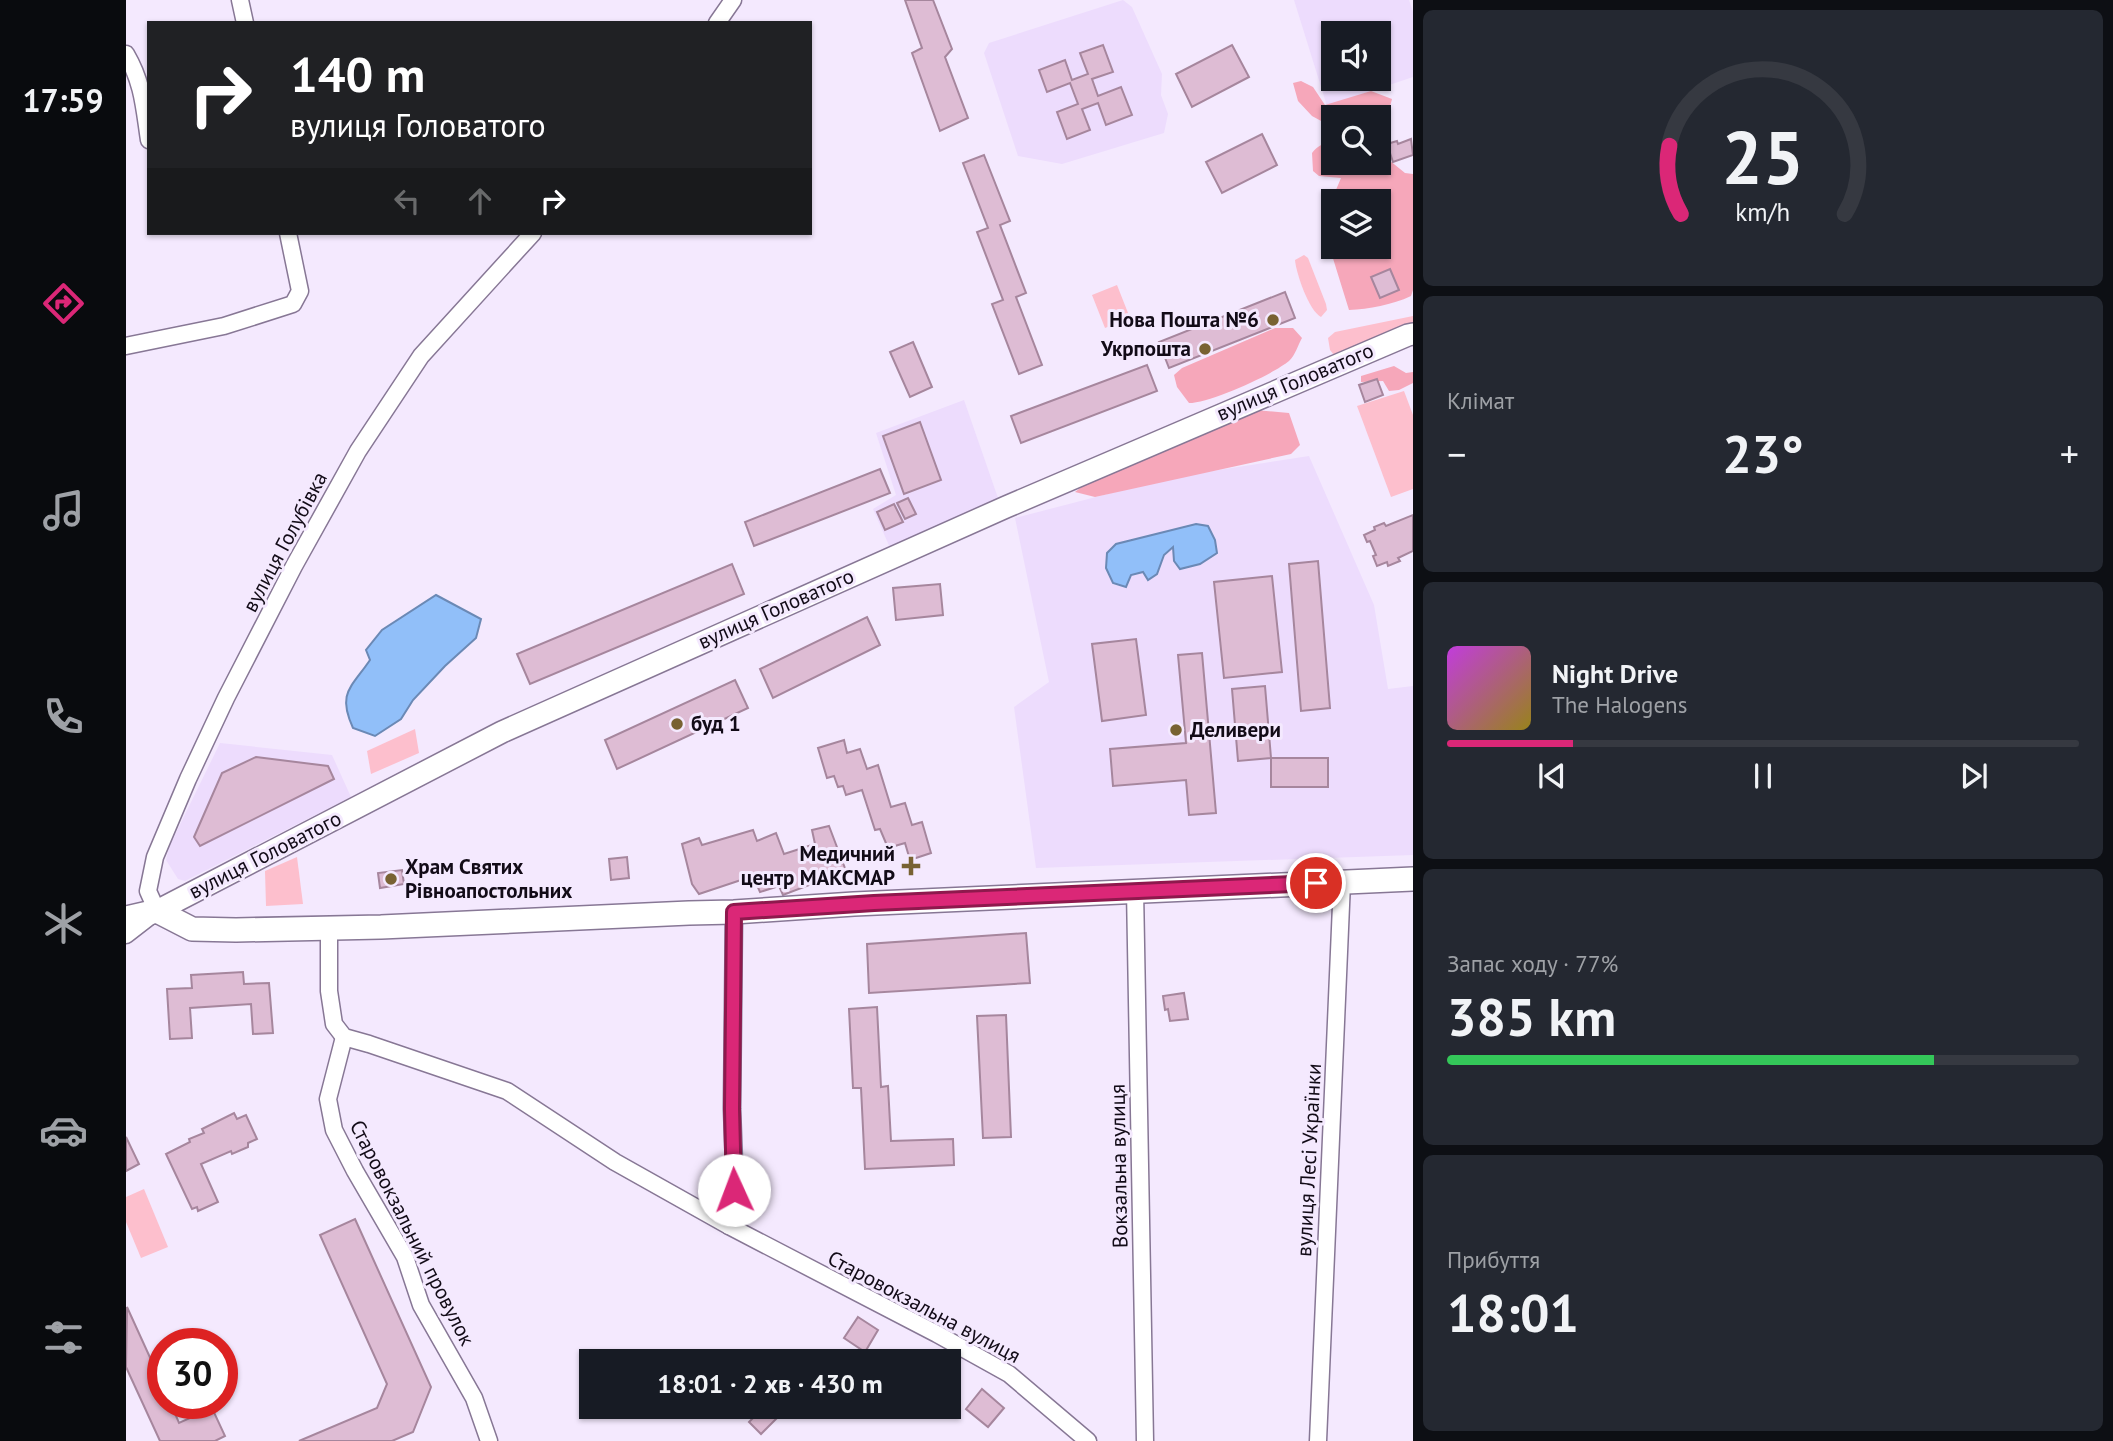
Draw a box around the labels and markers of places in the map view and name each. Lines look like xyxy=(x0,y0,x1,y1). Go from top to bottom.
place label: Нова Пошта №6 xyxy=(1109,306,1259,333)
marker: Нова Пошта №6 xyxy=(1265,312,1281,328)
place label: Укрпошта xyxy=(1100,335,1191,362)
marker: Укрпошта xyxy=(1197,341,1213,357)
place label: буд 1 xyxy=(691,710,741,737)
marker: буд 1 xyxy=(669,716,685,732)
place label: Деливери xyxy=(1190,716,1281,743)
marker: Деливери xyxy=(1168,722,1184,738)
place label: Медичний центр МАКСМАР xyxy=(741,840,895,891)
place label: Храм Святих Рівноапостольних xyxy=(405,853,572,904)
pin xyxy=(1286,853,1346,913)
marker: Медичний центр МАКСМАР xyxy=(901,856,921,876)
marker: Храм Святих Рівноапостольних xyxy=(383,871,399,887)

